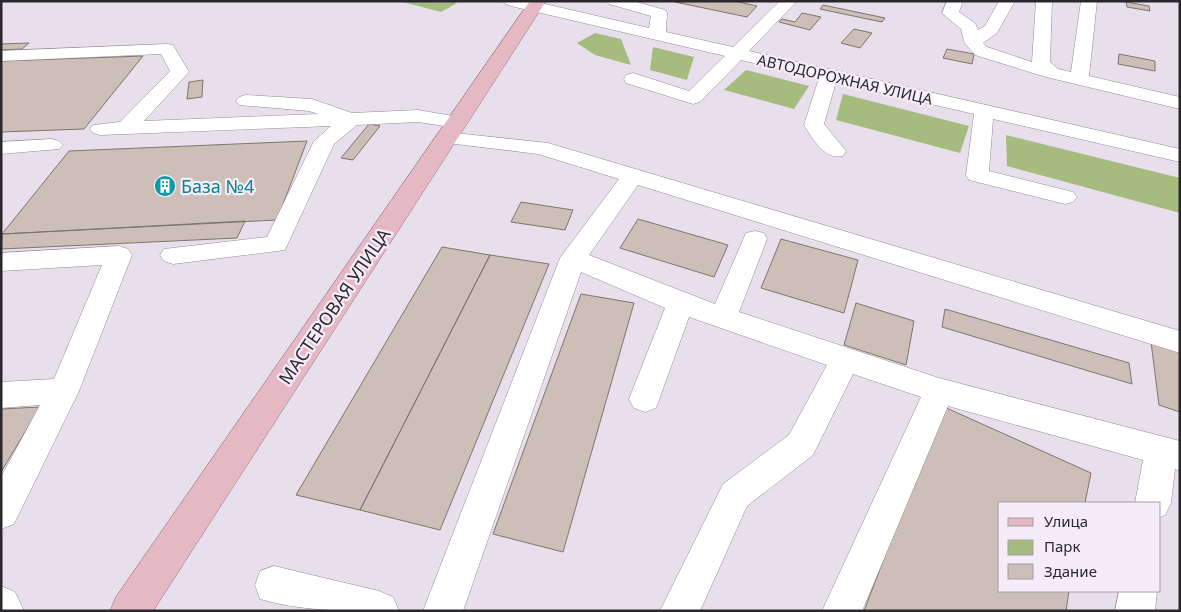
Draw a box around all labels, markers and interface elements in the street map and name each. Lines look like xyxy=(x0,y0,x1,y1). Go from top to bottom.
street label: АВТОДОРОЖНАЯ УЛИЦА xyxy=(755,49,935,109)
building icon: База №4 xyxy=(153,174,177,198)
place label: База №4 xyxy=(181,174,254,198)
street label: МАСТЕРОВАЯ УЛИЦА xyxy=(273,223,396,389)
legend xyxy=(998,502,1161,592)
text: Улица xyxy=(1044,511,1088,531)
text: Парк xyxy=(1044,536,1080,556)
text: Здание xyxy=(1044,561,1097,581)

